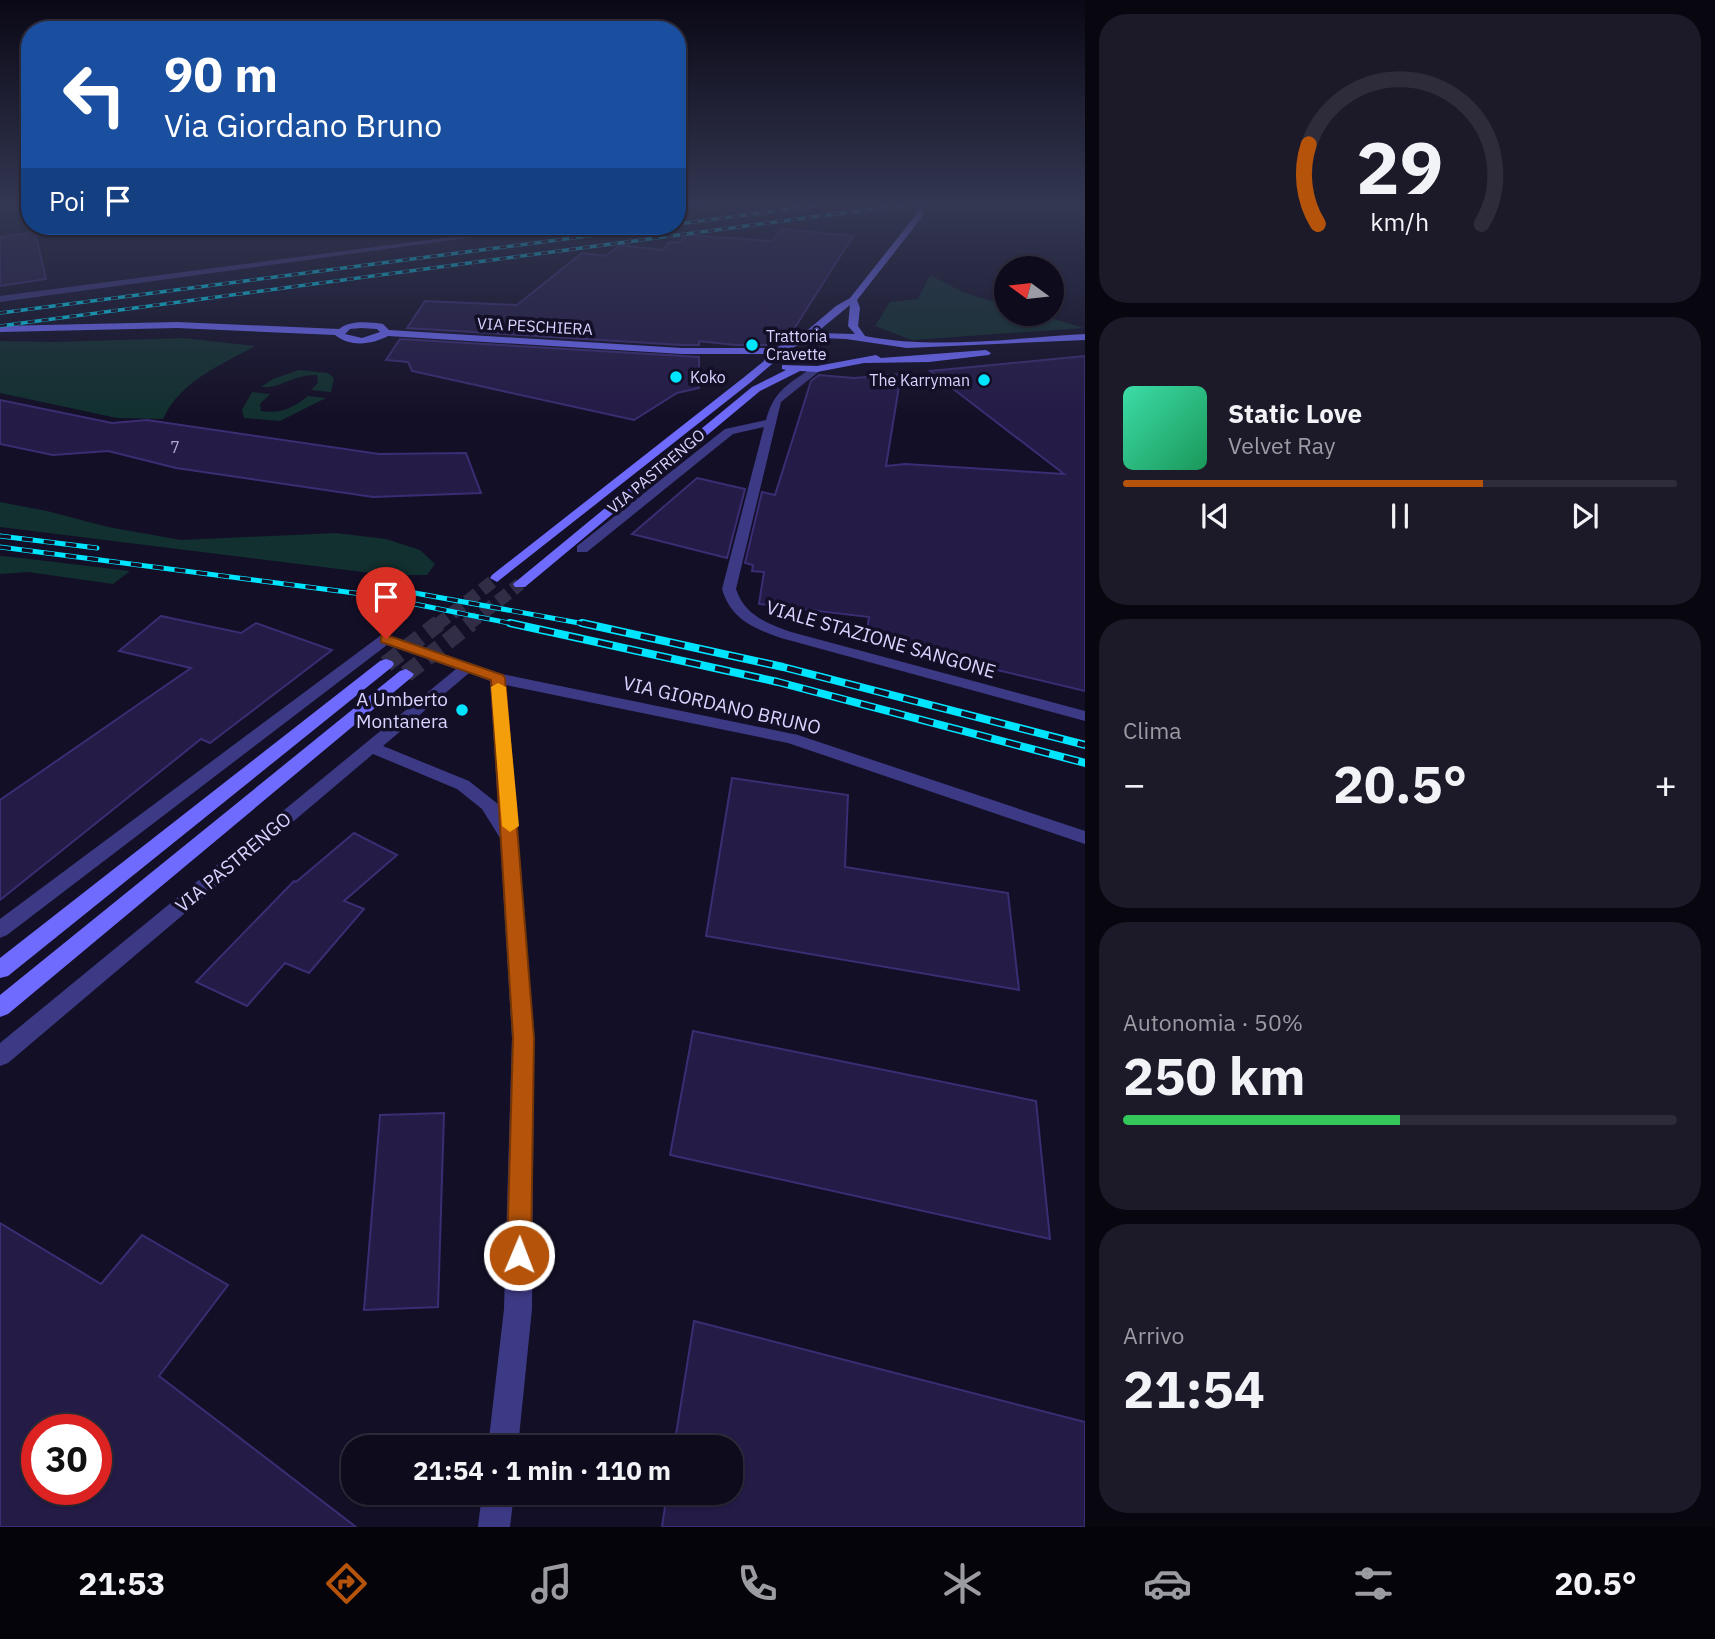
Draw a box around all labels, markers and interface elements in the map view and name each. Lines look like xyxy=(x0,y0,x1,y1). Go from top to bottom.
text: 90 m xyxy=(164,42,278,105)
icon: left xyxy=(49,49,140,140)
text: Via Giordano Bruno xyxy=(164,104,442,146)
text: 29 xyxy=(1356,120,1444,215)
icon: arrive xyxy=(99,182,137,220)
text: Poi xyxy=(49,184,85,218)
text: km/h xyxy=(1371,205,1429,238)
north arrow xyxy=(994,256,1064,326)
map controls xyxy=(994,256,1064,326)
street label: VIA PESCHIERA xyxy=(477,313,593,339)
place label: Trattoria Cravette xyxy=(766,326,828,364)
marker: Trattoria Cravette xyxy=(744,337,760,353)
place label: Koko xyxy=(690,367,726,387)
marker: Koko xyxy=(668,369,684,385)
place label: The Karryman xyxy=(869,370,970,390)
marker: The Karryman xyxy=(976,372,992,388)
text: Static Love xyxy=(1228,396,1362,430)
street label: VIA PASTRENGO xyxy=(603,424,709,518)
text: Velvet Ray xyxy=(1228,430,1335,460)
house number: 7 xyxy=(170,437,180,457)
icon: previous xyxy=(1196,497,1234,535)
icon: pause xyxy=(1381,497,1419,535)
icon: next xyxy=(1566,497,1604,535)
pin xyxy=(356,567,416,639)
icon: arrive xyxy=(367,578,405,616)
street label: VIALE STAZIONE SANGONE xyxy=(763,595,999,683)
street label: VIA GIORDANO BRUNO xyxy=(621,671,823,739)
place label: A Umberto Montanera xyxy=(356,687,448,733)
marker: A Umberto Montanera xyxy=(454,702,470,718)
text: Clima xyxy=(1123,715,1182,745)
text: 20.5° xyxy=(1333,750,1467,817)
text: − xyxy=(1123,759,1146,808)
text: + xyxy=(1654,759,1677,808)
street label: VIA PASTRENGO xyxy=(170,807,296,917)
text: Autonomia · 50% xyxy=(1123,1007,1303,1037)
text: 250 km xyxy=(1123,1042,1305,1109)
position arrow xyxy=(482,1218,556,1292)
text: Arrivo xyxy=(1123,1320,1184,1350)
text: 21:54 xyxy=(1123,1355,1265,1422)
speed limit sign: 30 xyxy=(21,1414,112,1505)
text: 21:54 · 1 min · 110 m xyxy=(413,1453,671,1487)
icon: directions xyxy=(322,1559,371,1608)
icon: music xyxy=(527,1559,576,1608)
icon: phone xyxy=(733,1559,782,1608)
icon: climate xyxy=(938,1559,987,1608)
icon: car xyxy=(1143,1559,1192,1608)
icon: filters xyxy=(1349,1559,1398,1608)
text: 21:53 xyxy=(78,1562,166,1604)
text: 20.5° xyxy=(1554,1562,1637,1604)

